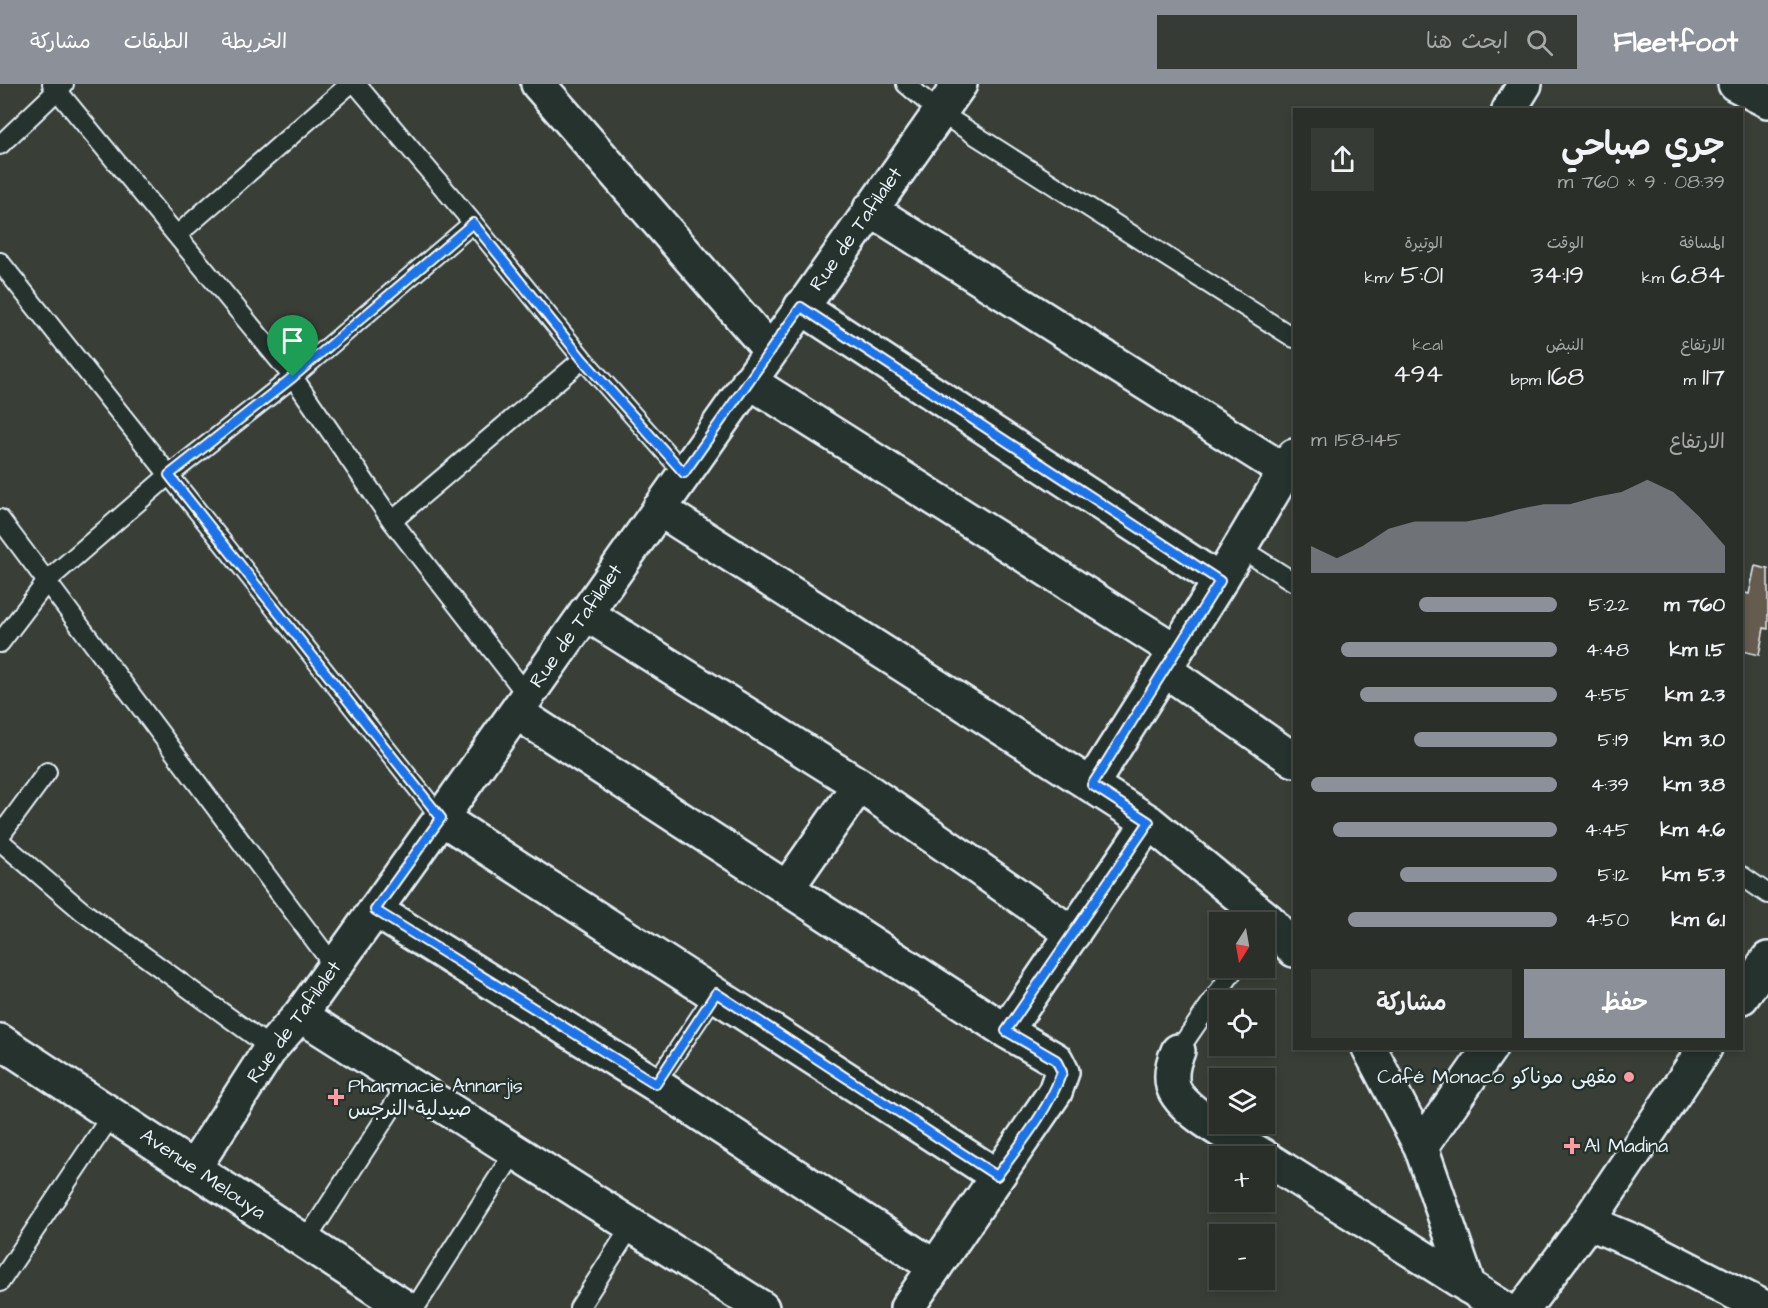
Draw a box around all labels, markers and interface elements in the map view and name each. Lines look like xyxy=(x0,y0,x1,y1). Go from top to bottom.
search box xyxy=(1157,15,1577,69)
text: Fleetfoot xyxy=(1613,23,1738,62)
text: ابحث هنا xyxy=(1426,26,1508,57)
icon: search xyxy=(1523,26,1556,59)
text: مشاركة xyxy=(30,27,91,56)
text: الطبقات xyxy=(124,27,189,56)
text: الخريطة xyxy=(222,27,287,56)
text: جري صباحي xyxy=(1561,122,1725,168)
button: share xyxy=(1311,128,1374,191)
street label: Rue de Tafilalet xyxy=(803,161,909,297)
text: 08:39 · 9 × 760 m xyxy=(1558,168,1725,196)
text: الوتيرة xyxy=(1404,232,1443,254)
text: الوقت xyxy=(1547,232,1584,254)
text: المسافة xyxy=(1679,232,1725,254)
text: 5:01 xyxy=(1401,257,1443,293)
text: 34:19 xyxy=(1531,257,1584,293)
text: 6.84 xyxy=(1670,257,1725,293)
text: /km xyxy=(1365,267,1401,289)
text: km xyxy=(1642,267,1670,289)
pin xyxy=(267,315,318,377)
icon: arrive xyxy=(276,324,309,357)
text: kcal xyxy=(1412,334,1443,356)
text: النبض xyxy=(1546,334,1584,356)
text: الارتفاع xyxy=(1680,334,1725,356)
text: 494 xyxy=(1393,356,1443,392)
text: 168 xyxy=(1548,359,1584,395)
text: 117 xyxy=(1702,359,1725,395)
text: bpm xyxy=(1511,369,1548,391)
text: m xyxy=(1683,369,1702,391)
text: 145–158 m xyxy=(1311,426,1401,454)
text: الارتفاع xyxy=(1669,428,1725,456)
street label: Rue de Tafilalet xyxy=(523,558,629,694)
text: 5:22 xyxy=(1589,591,1629,619)
text: 760 m xyxy=(1664,591,1725,619)
text: 4:48 xyxy=(1585,636,1629,664)
text: 1.5 km xyxy=(1670,636,1725,664)
text: 4:55 xyxy=(1584,681,1629,709)
text: 2.3 km xyxy=(1665,681,1725,709)
text: 5:19 xyxy=(1598,726,1629,754)
text: 3.0 km xyxy=(1664,726,1725,754)
text: 4:39 xyxy=(1590,771,1629,799)
text: 3.8 km xyxy=(1663,771,1725,799)
text: 4:45 xyxy=(1584,816,1629,844)
text: 4.6 km xyxy=(1660,816,1725,844)
text: 5:12 xyxy=(1597,861,1629,889)
text: 5.3 km xyxy=(1662,861,1725,889)
text: 4:50 xyxy=(1585,906,1629,934)
text: 6.1 km xyxy=(1671,906,1725,934)
north arrow xyxy=(1209,912,1275,978)
map controls xyxy=(1209,912,1275,1290)
street label: Rue de Tafilalet xyxy=(240,955,348,1089)
button: مشاركة xyxy=(1311,969,1512,1038)
button: حفظ xyxy=(1524,969,1725,1038)
button: locate xyxy=(1209,990,1275,1056)
place label: Café Monaco مقهى موناكو xyxy=(1377,1063,1617,1091)
button: layers xyxy=(1209,1068,1275,1134)
marker: Café Monaco مقهى موناكو xyxy=(1622,1070,1636,1084)
place label: Pharmacie Annarjis صيدلية النرجس xyxy=(348,1072,523,1123)
marker: Pharmacie Annarjis صيدلية النرجس xyxy=(329,1090,343,1104)
street label: Avenue Melouya xyxy=(134,1122,271,1227)
place label: Al Madina xyxy=(1584,1132,1668,1160)
marker: Al Madina xyxy=(1565,1139,1579,1153)
button: + xyxy=(1209,1146,1275,1212)
button: − xyxy=(1209,1224,1275,1290)

